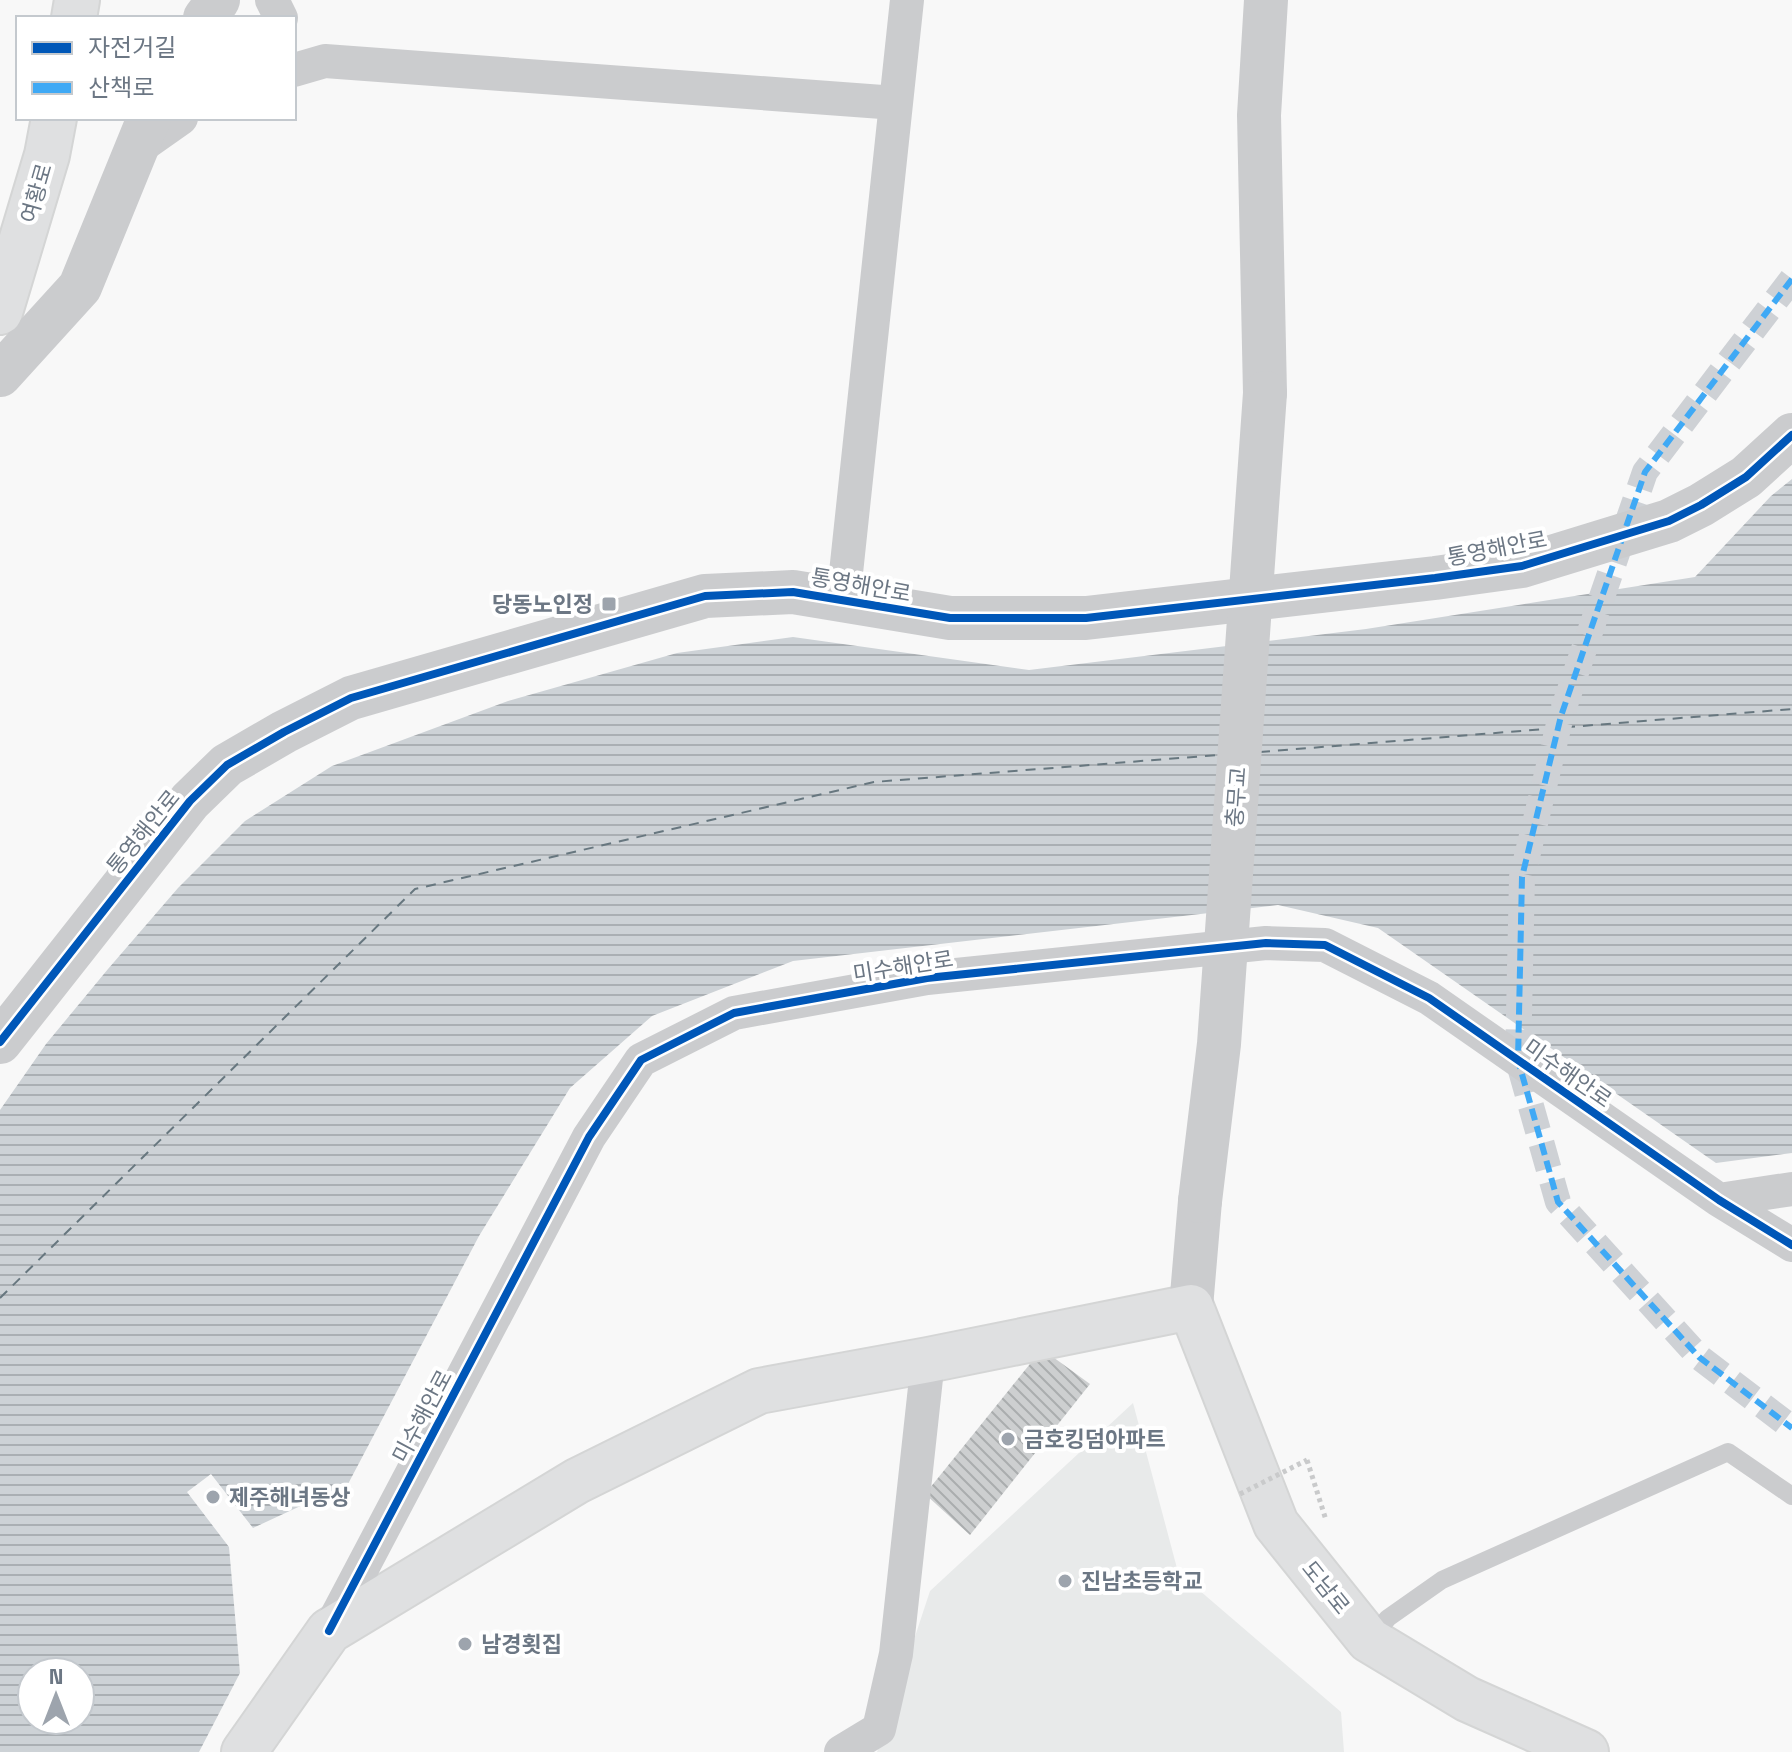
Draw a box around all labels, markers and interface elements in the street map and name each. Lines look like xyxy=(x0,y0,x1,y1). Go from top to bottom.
legend xyxy=(16,16,296,120)
text: 자전거길 xyxy=(88,32,176,63)
text: 산책로 xyxy=(88,72,154,103)
street label: 여황로 xyxy=(14,160,58,226)
street label: 통영해안로 xyxy=(1445,525,1549,571)
street label: 통영해안로 xyxy=(809,562,913,608)
place label: 당동노인정 xyxy=(492,590,593,618)
marker: 당동노인정 xyxy=(600,595,618,613)
street label: 충무교 xyxy=(1220,766,1252,828)
street label: 통영해안로 xyxy=(100,784,186,880)
street label: 미수해안로 xyxy=(851,944,955,988)
street label: 미수해안로 xyxy=(1519,1033,1617,1113)
street label: 미수해안로 xyxy=(386,1365,458,1467)
place label: 금호킹덤아파트 xyxy=(1024,1425,1166,1453)
marker: 금호킹덤아파트 xyxy=(999,1430,1017,1448)
place label: 제주해녀동상 xyxy=(229,1483,350,1511)
marker: 제주해녀동상 xyxy=(204,1488,222,1506)
street label: 도남로 xyxy=(1296,1555,1356,1619)
place label: 진남초등학교 xyxy=(1081,1567,1202,1595)
marker: 진남초등학교 xyxy=(1056,1572,1074,1590)
place label: 남경횟집 xyxy=(481,1630,562,1658)
marker: 남경횟집 xyxy=(456,1635,474,1653)
north arrow xyxy=(16,1656,96,1736)
text: N xyxy=(49,1662,63,1690)

